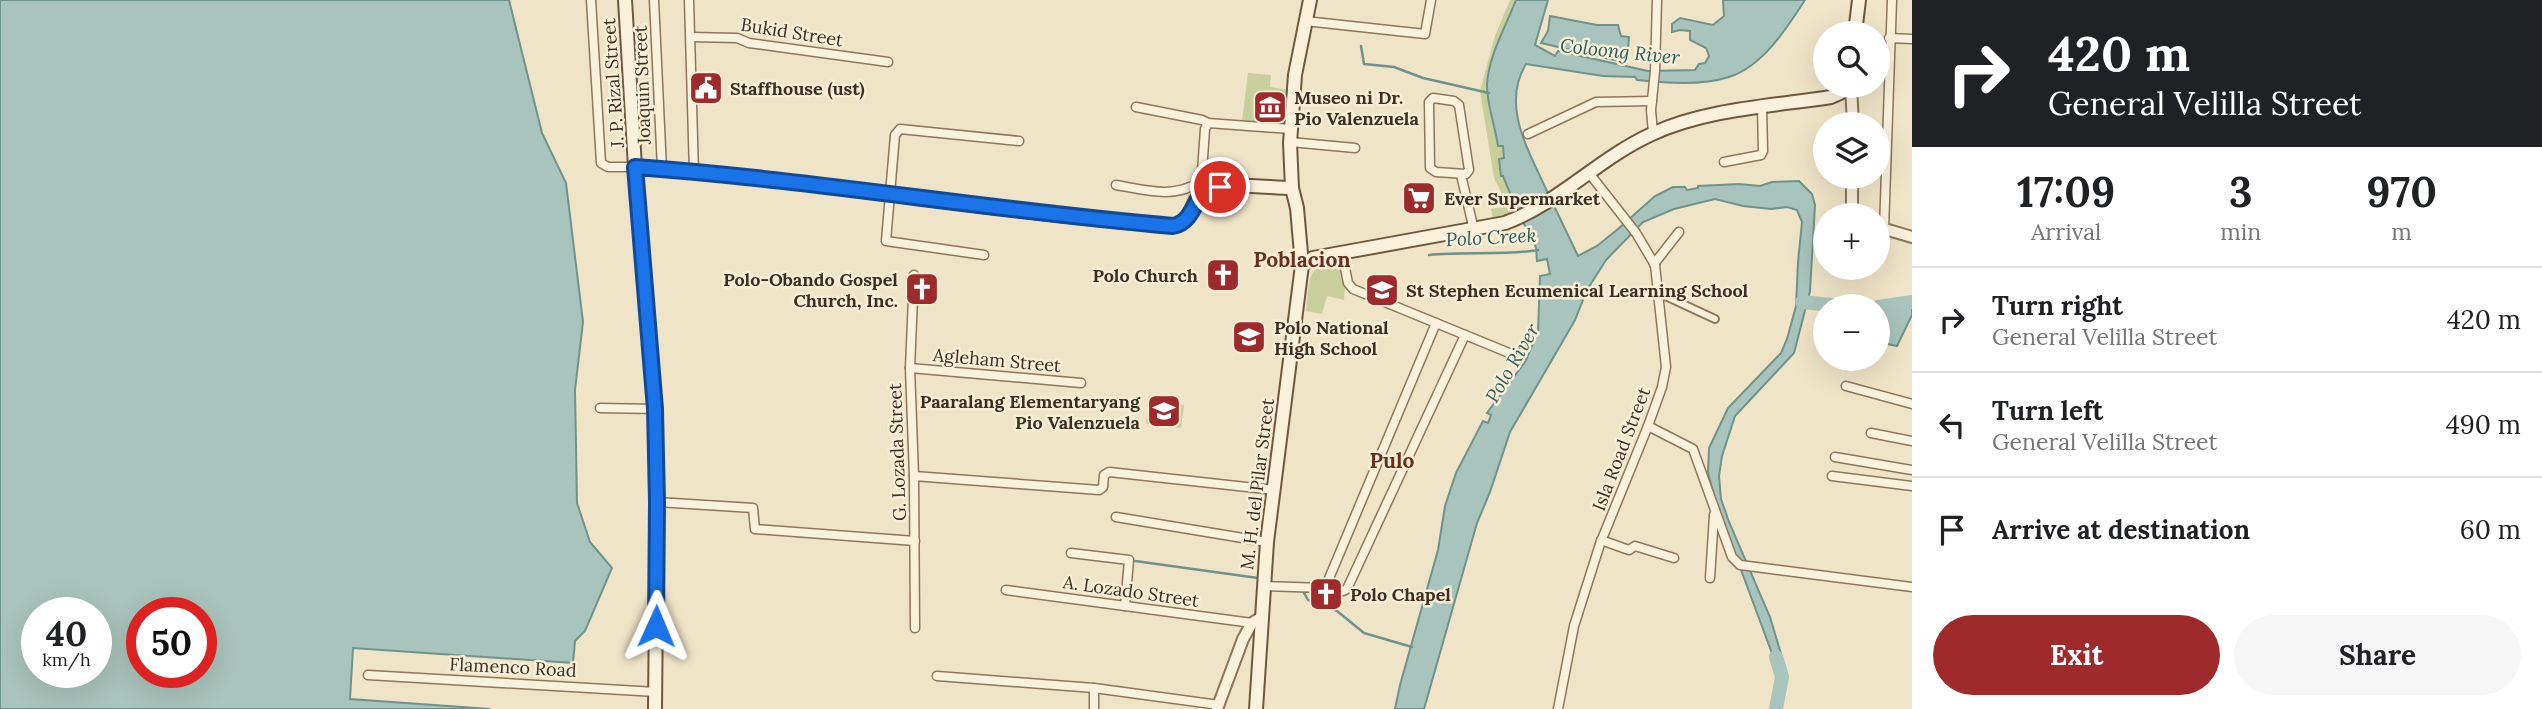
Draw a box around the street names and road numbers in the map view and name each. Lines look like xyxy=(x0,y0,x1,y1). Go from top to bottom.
street label: Bukid Street xyxy=(739,13,845,51)
street label: J. P. Rizal Street xyxy=(597,18,629,149)
street label: Joaquin Street xyxy=(628,25,656,146)
street label: Agleham Street xyxy=(931,343,1062,377)
street label: G. Lozada Street xyxy=(883,383,911,521)
street label: Isla Road Street xyxy=(1587,384,1655,514)
street label: M. H. del Pilar Street xyxy=(1235,397,1279,571)
street label: A. Lozado Street xyxy=(1061,570,1200,612)
street label: Flamenco Road xyxy=(449,652,577,682)

